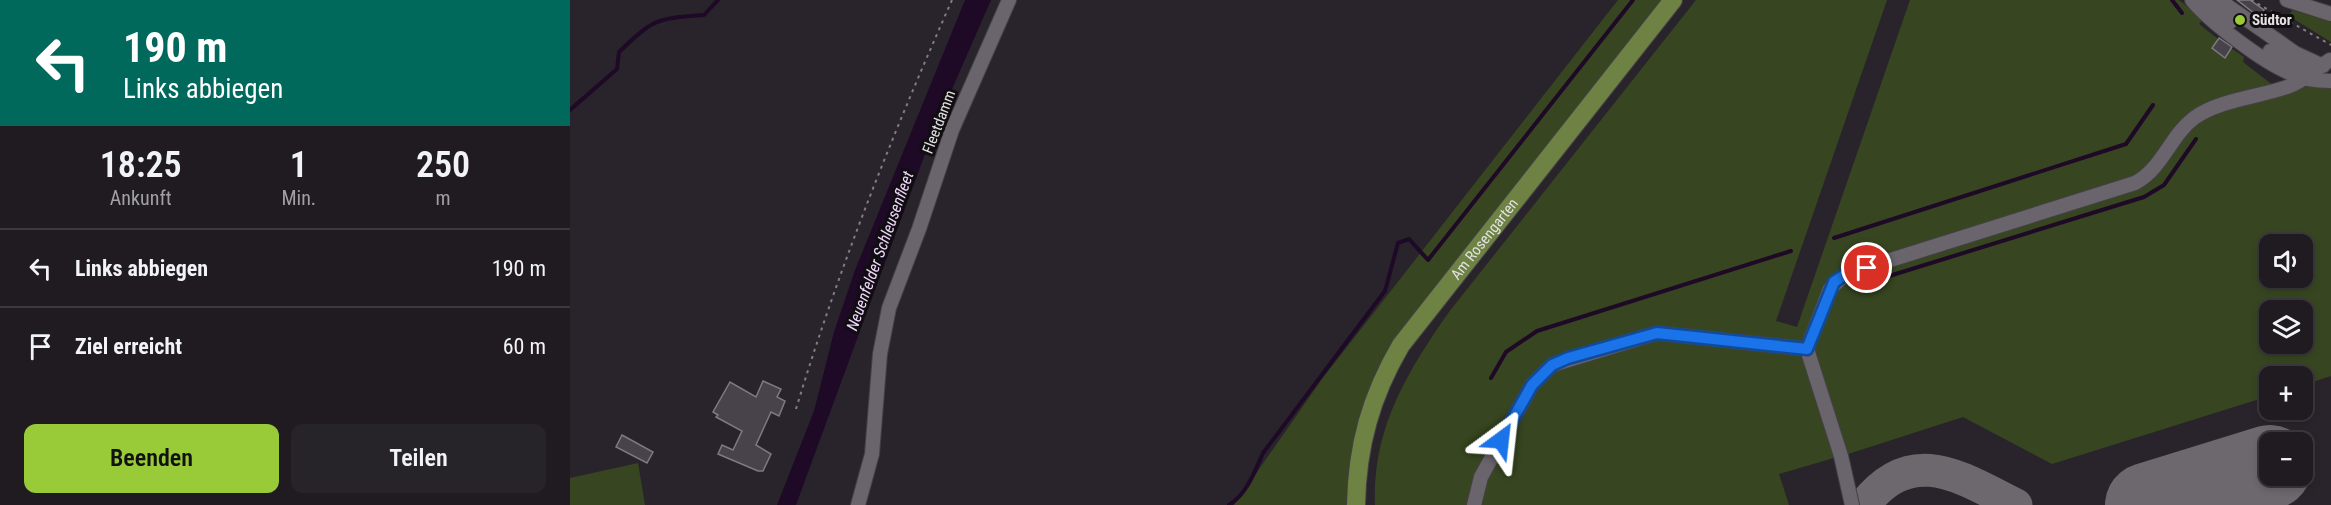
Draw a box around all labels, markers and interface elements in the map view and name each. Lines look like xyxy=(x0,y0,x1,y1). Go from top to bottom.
place label: Südtor xyxy=(2252,11,2292,29)
marker: Südtor xyxy=(2233,13,2247,27)
text: 190 m xyxy=(123,23,228,72)
icon: left xyxy=(24,24,102,102)
text: Links abbiegen xyxy=(123,73,283,105)
street label: Fleetdamm xyxy=(919,88,959,156)
text: 18:25 xyxy=(100,144,182,186)
text: 1 xyxy=(290,144,308,186)
text: 250 xyxy=(416,144,470,186)
water label: Neuenfelder Schleusenfleet xyxy=(842,168,918,333)
text: Ankunft xyxy=(110,186,172,210)
text: Min. xyxy=(281,186,316,210)
text: m xyxy=(436,186,451,210)
street label: Am Rosengarten xyxy=(1447,195,1522,283)
map controls xyxy=(2259,234,2313,486)
button: sound xyxy=(2259,234,2313,288)
pin xyxy=(1841,242,1892,293)
icon: arrive xyxy=(1850,251,1883,284)
icon: left xyxy=(24,252,57,285)
text: Links abbiegen xyxy=(75,256,208,281)
text: 190 m xyxy=(492,256,546,281)
button: layers xyxy=(2259,300,2313,354)
icon: arrive xyxy=(24,330,57,363)
text: Ziel erreicht xyxy=(75,334,182,359)
text: 60 m xyxy=(503,334,546,359)
button: + xyxy=(2259,366,2313,420)
position arrow xyxy=(1469,408,1533,472)
button: Beenden xyxy=(24,424,279,493)
button: Teilen xyxy=(291,424,546,493)
button: − xyxy=(2259,432,2313,486)

